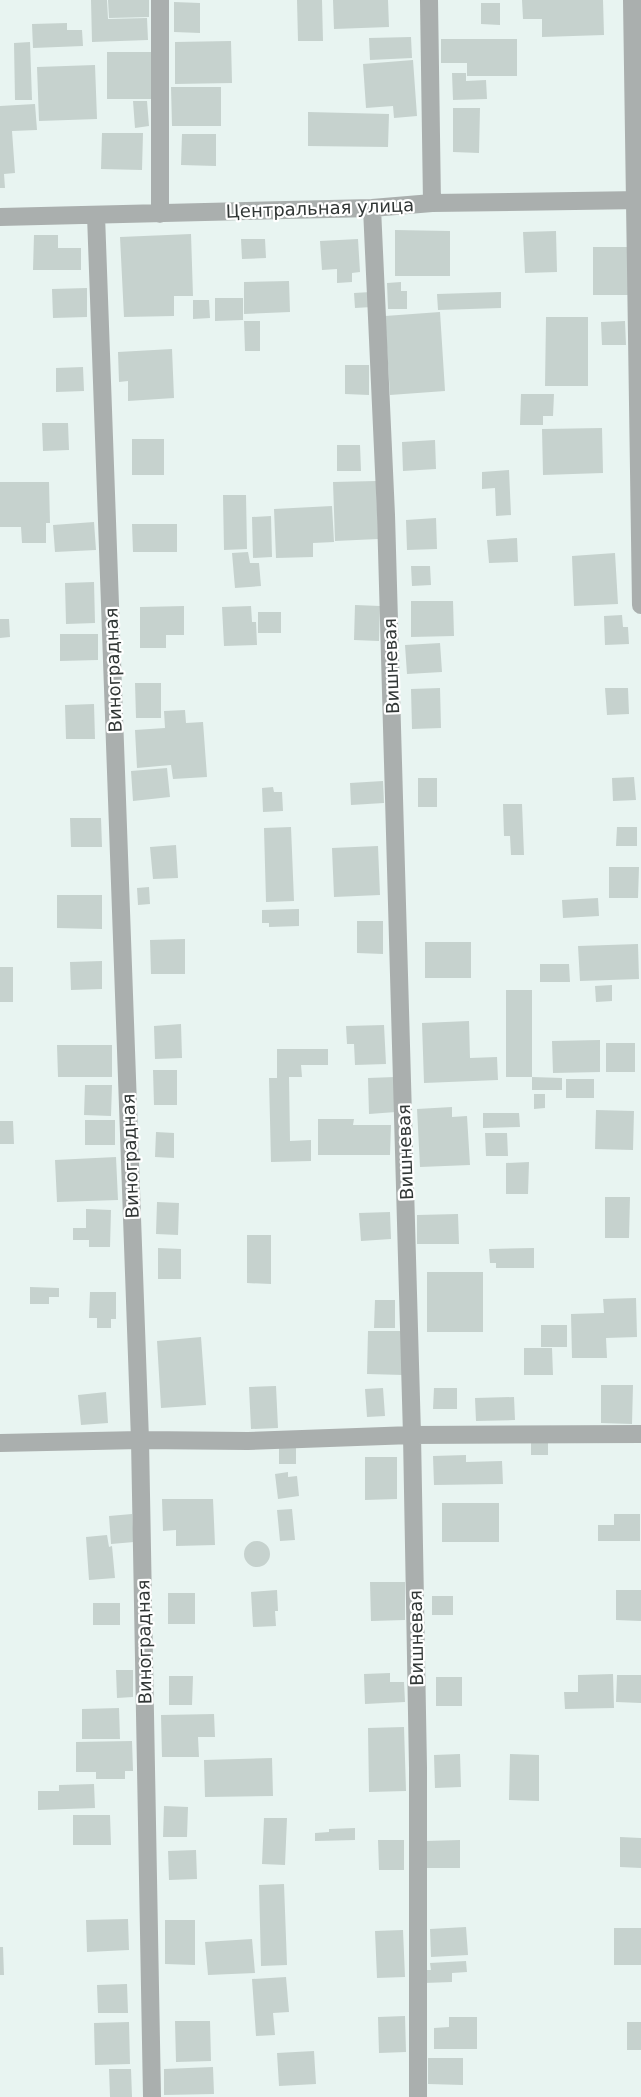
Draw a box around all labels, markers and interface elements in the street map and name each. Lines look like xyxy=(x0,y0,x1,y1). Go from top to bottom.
street label: Центральная улица xyxy=(226,194,414,222)
street label: Виноградная xyxy=(100,607,126,733)
street label: Вишневая xyxy=(379,618,403,714)
street label: Виноградная xyxy=(117,1093,143,1219)
street label: Вишневая xyxy=(393,1104,417,1200)
street label: Виноградная xyxy=(132,1579,156,1705)
street label: Вишневая xyxy=(405,1590,427,1686)

